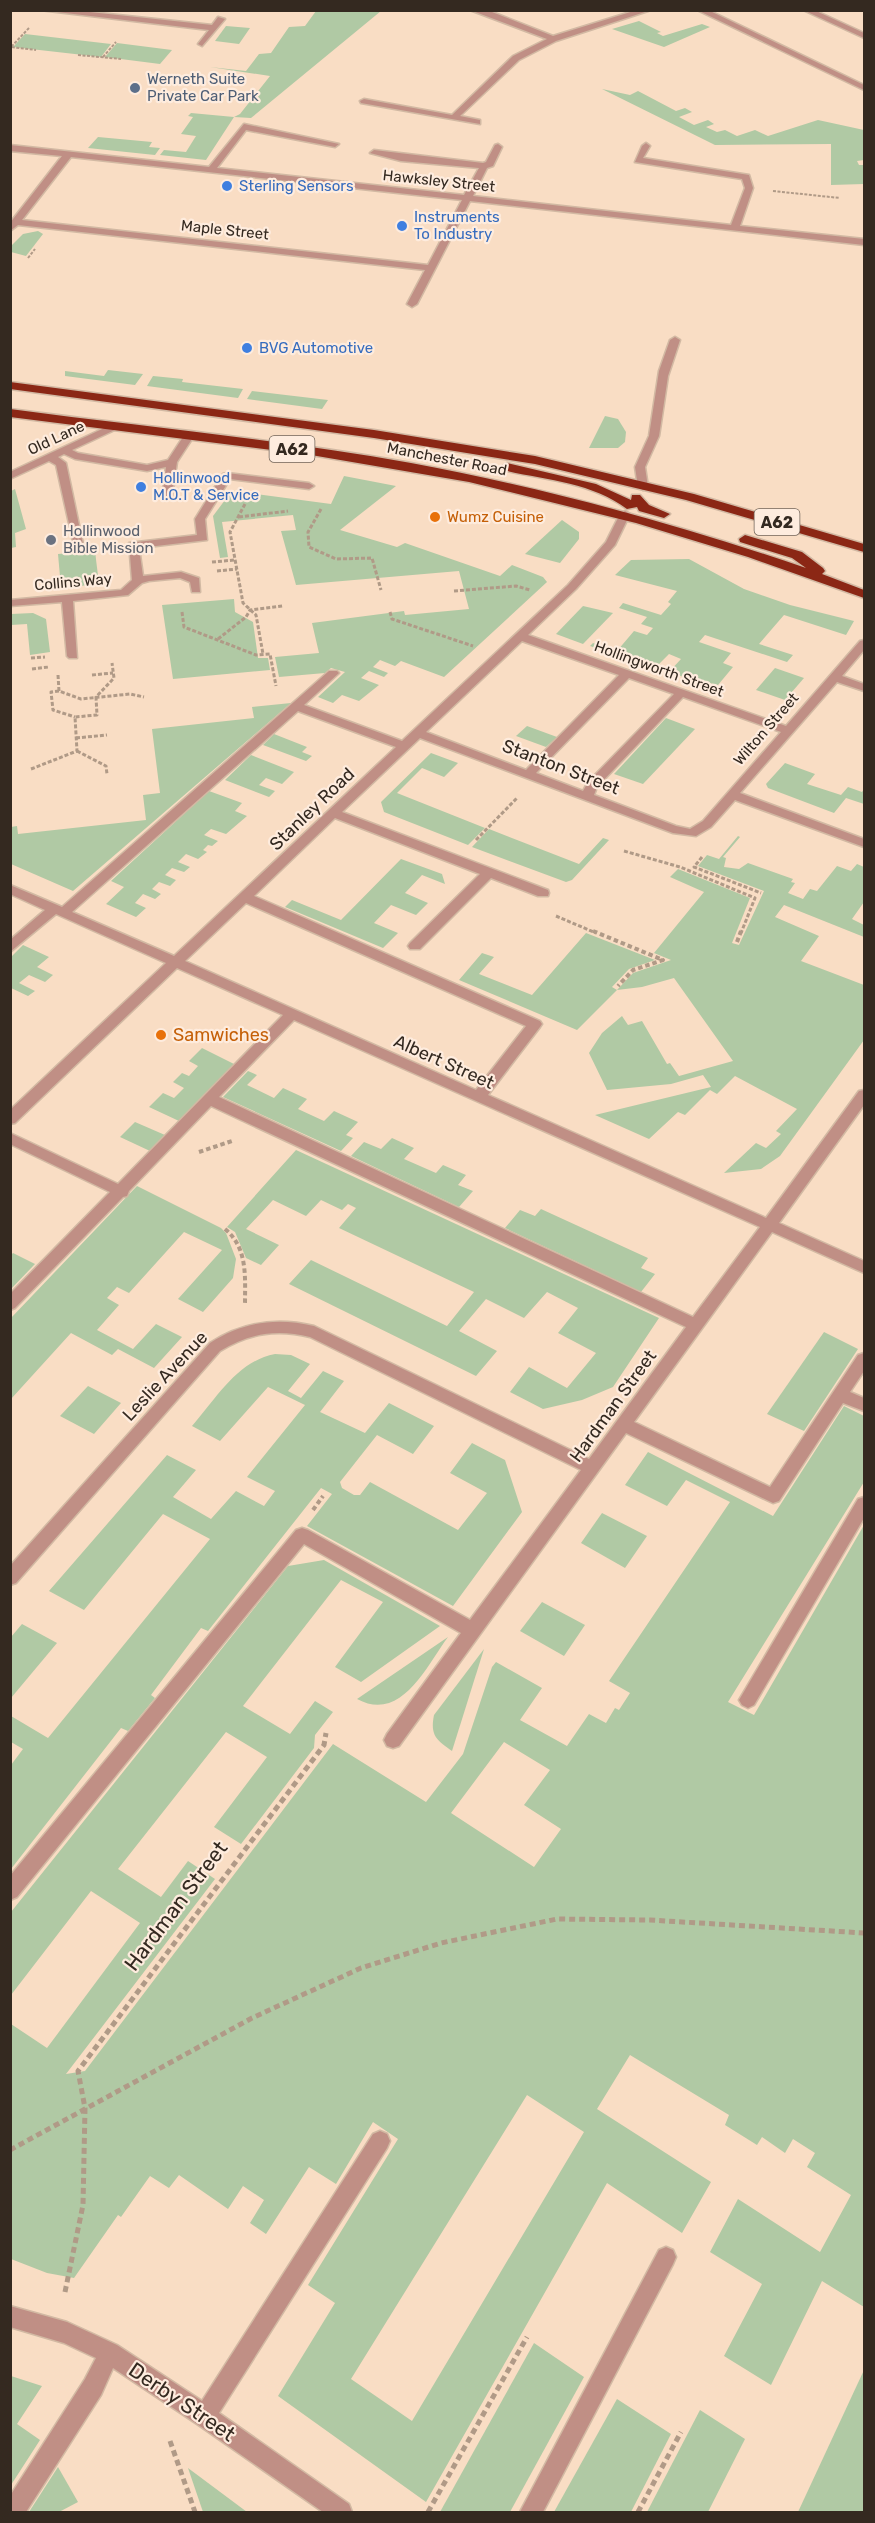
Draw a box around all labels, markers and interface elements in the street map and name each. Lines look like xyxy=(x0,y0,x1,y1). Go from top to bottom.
place label: Werneth Suite Private Car Park xyxy=(147,70,259,105)
marker: Werneth Suite Private Car Park xyxy=(128,81,142,95)
street label: Hawksley Street xyxy=(382,166,496,196)
place label: Sterling Sensors xyxy=(239,177,354,195)
marker: Sterling Sensors xyxy=(220,179,234,193)
place label: Instruments To Industry xyxy=(414,208,500,243)
street label: Maple Street xyxy=(180,216,270,244)
marker: Instruments To Industry xyxy=(395,219,409,233)
place label: BVG Automotive xyxy=(259,339,373,357)
marker: BVG Automotive xyxy=(240,341,254,355)
street label: Old Lane xyxy=(25,417,87,459)
road number: A62 xyxy=(270,436,314,462)
street label: Manchester Road xyxy=(386,439,508,479)
place label: Hollinwood M.O.T & Service xyxy=(153,469,259,504)
marker: Hollinwood M.O.T & Service xyxy=(134,480,148,494)
place label: Wumz Cuisine xyxy=(447,508,544,526)
road number: A62 xyxy=(754,509,800,535)
marker: Wumz Cuisine xyxy=(428,510,442,524)
place label: Hollinwood Bible Mission xyxy=(63,522,153,557)
marker: Hollinwood Bible Mission xyxy=(44,533,58,547)
street label: Collins Way xyxy=(33,570,113,594)
street label: Hollingworth Street xyxy=(592,637,726,701)
street label: Wilton Street xyxy=(730,689,802,769)
street label: Stanton Street xyxy=(499,735,623,799)
street label: Stanley Road xyxy=(265,763,359,855)
place label: Samwiches xyxy=(173,1024,269,1046)
marker: Samwiches xyxy=(154,1028,168,1042)
street label: Albert Street xyxy=(390,1030,498,1094)
street label: Leslie Avenue xyxy=(118,1326,212,1426)
street label: Hardman Street xyxy=(565,1346,661,1466)
street label: Hardman Street xyxy=(119,1836,232,1975)
street label: Derby Street xyxy=(124,2357,240,2446)

